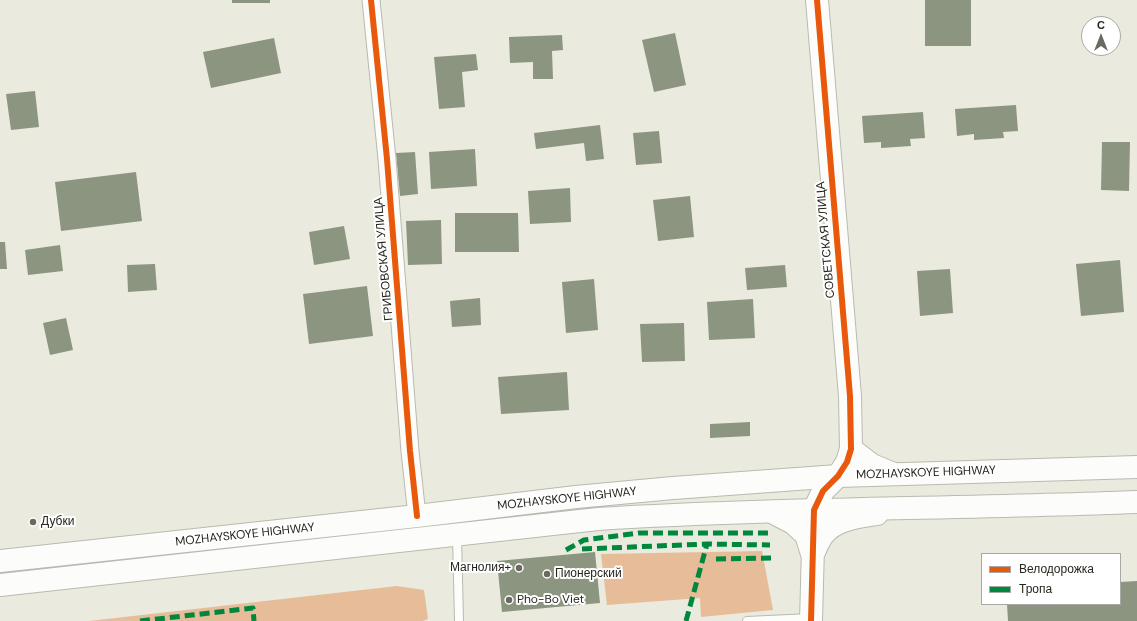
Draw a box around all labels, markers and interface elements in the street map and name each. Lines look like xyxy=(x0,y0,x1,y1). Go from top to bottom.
north arrow xyxy=(1081,16,1121,56)
text: С xyxy=(1097,18,1105,32)
street label: СОВЕТСКАЯ УЛИЦА xyxy=(814,181,838,299)
street label: ГРИБОВСКАЯ УЛИЦА xyxy=(371,197,397,321)
street label: MOZHAYSKOYE HIGHWAY xyxy=(856,463,996,483)
street label: MOZHAYSKOYE HIGHWAY xyxy=(497,485,637,513)
place label: Дубки xyxy=(41,515,74,529)
marker: Дубки xyxy=(28,517,38,527)
street label: MOZHAYSKOYE HIGHWAY xyxy=(175,521,315,549)
legend xyxy=(981,553,1121,605)
place label: Магнолия+ xyxy=(450,561,511,575)
text: Велодорожка xyxy=(1019,561,1094,577)
marker: Магнолия+ xyxy=(514,563,524,573)
place label: Пионерский xyxy=(555,567,622,581)
marker: Пионерский xyxy=(542,569,552,579)
text: Тропа xyxy=(1019,581,1052,597)
place label: Pho-Bo Viet xyxy=(517,593,584,607)
marker: Pho-Bo Viet xyxy=(504,595,514,605)

